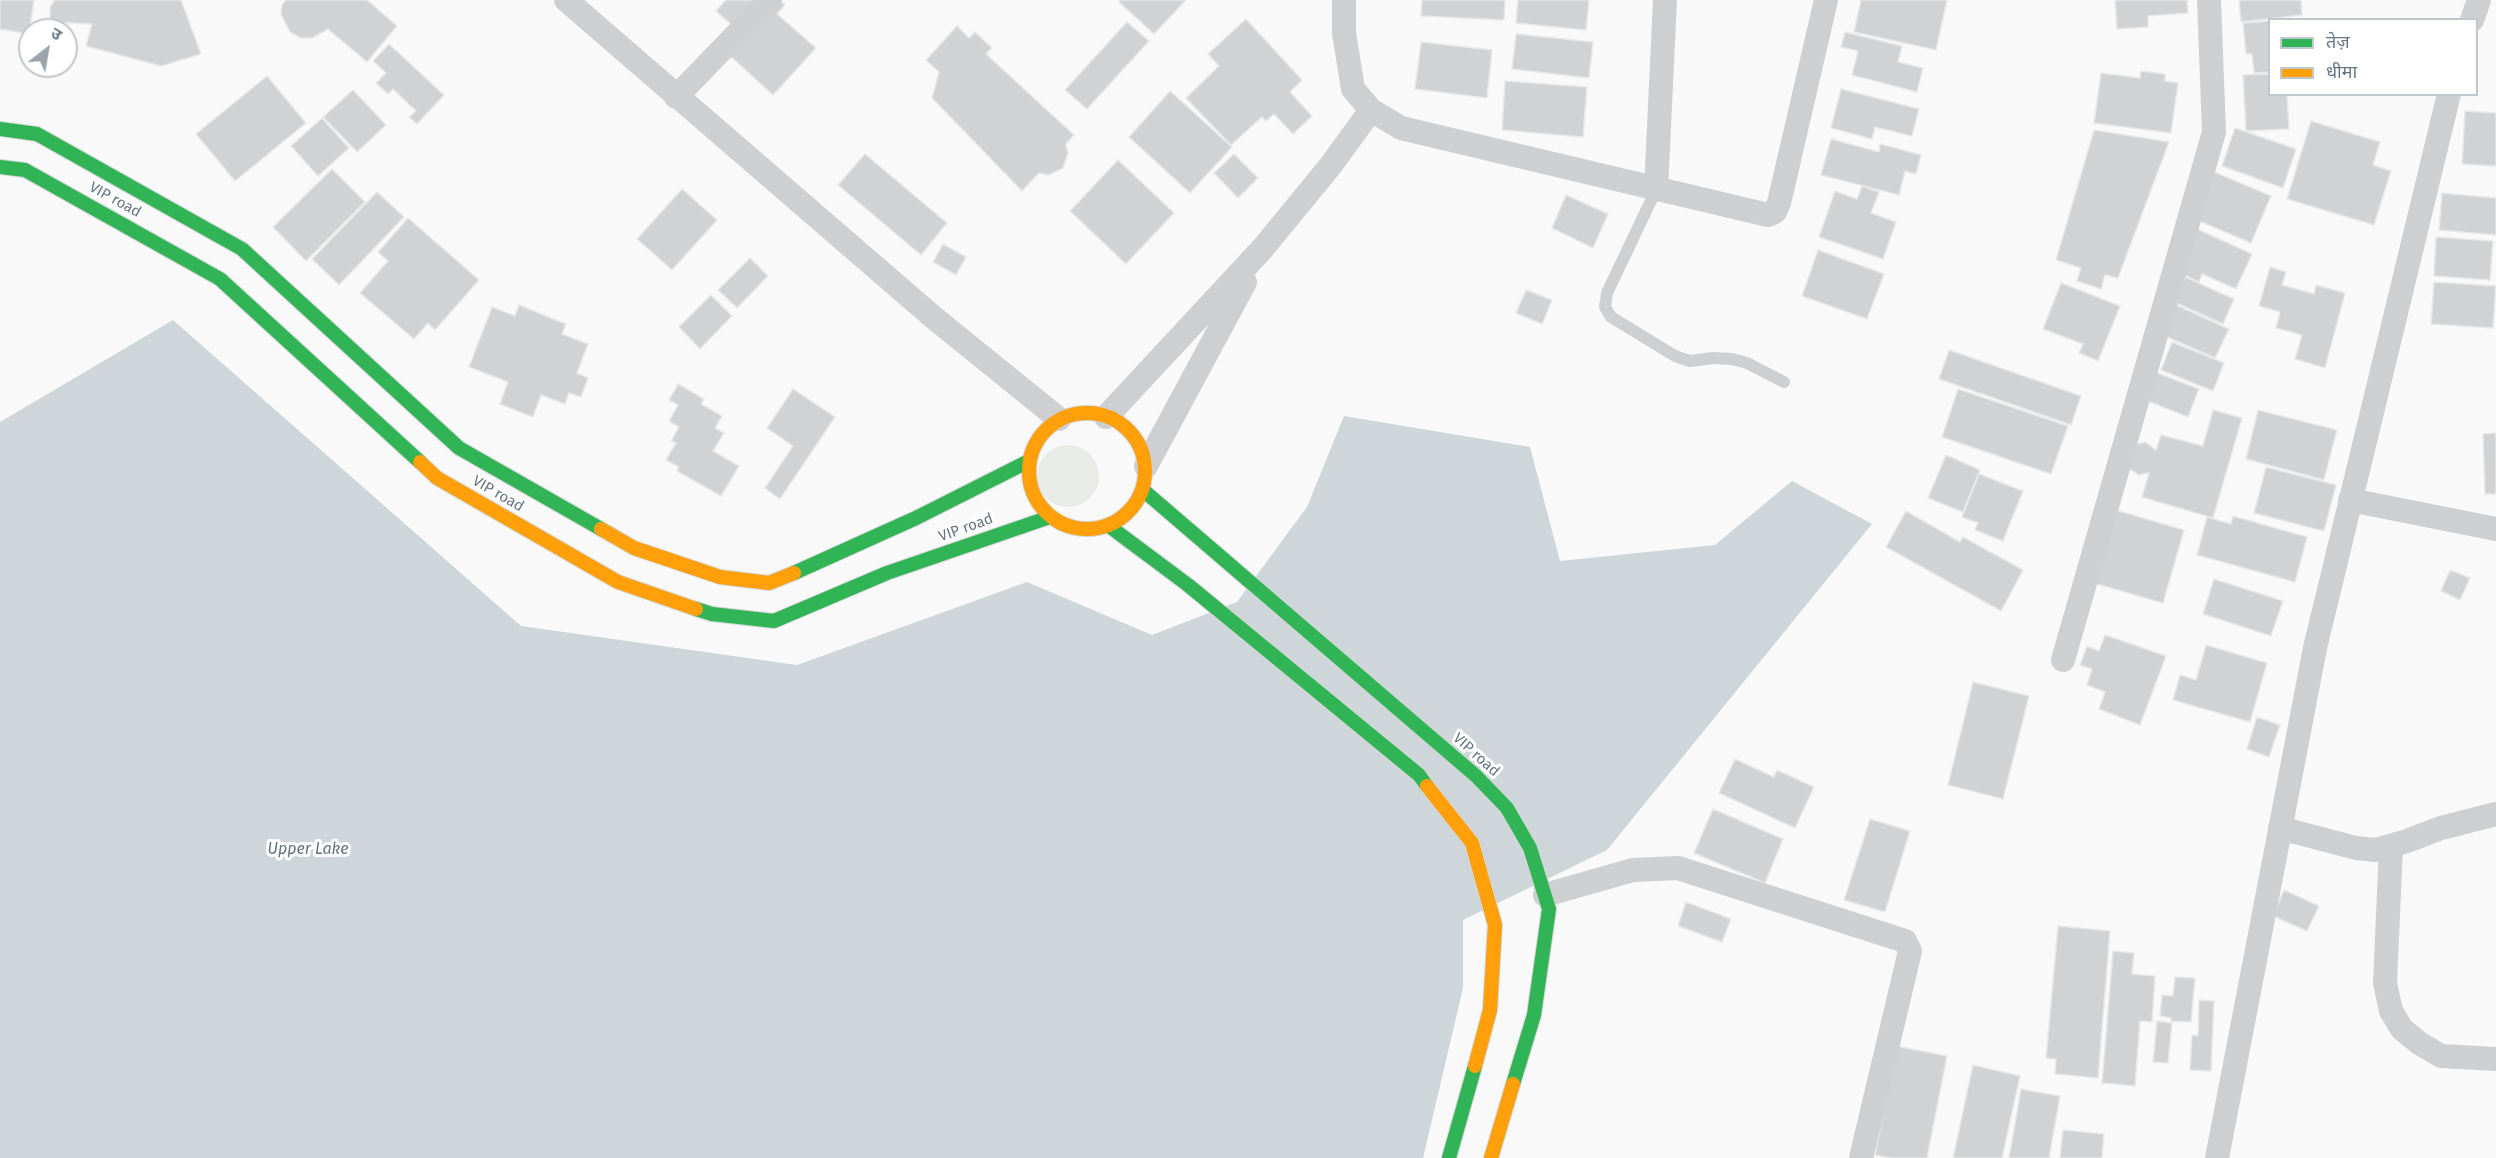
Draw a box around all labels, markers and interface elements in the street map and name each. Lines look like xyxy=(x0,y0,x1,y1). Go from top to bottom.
north arrow xyxy=(18,18,78,78)
legend xyxy=(2268,18,2478,96)
text: उ xyxy=(48,23,65,44)
text: तेज़ xyxy=(2326,31,2350,53)
text: धीमा xyxy=(2326,61,2357,83)
street label: VIP road xyxy=(86,178,144,222)
street label: VIP road xyxy=(469,472,527,516)
street label: VIP road xyxy=(936,510,996,546)
street label: VIP road xyxy=(1449,729,1503,781)
water label: Upper Lake xyxy=(267,840,349,860)

